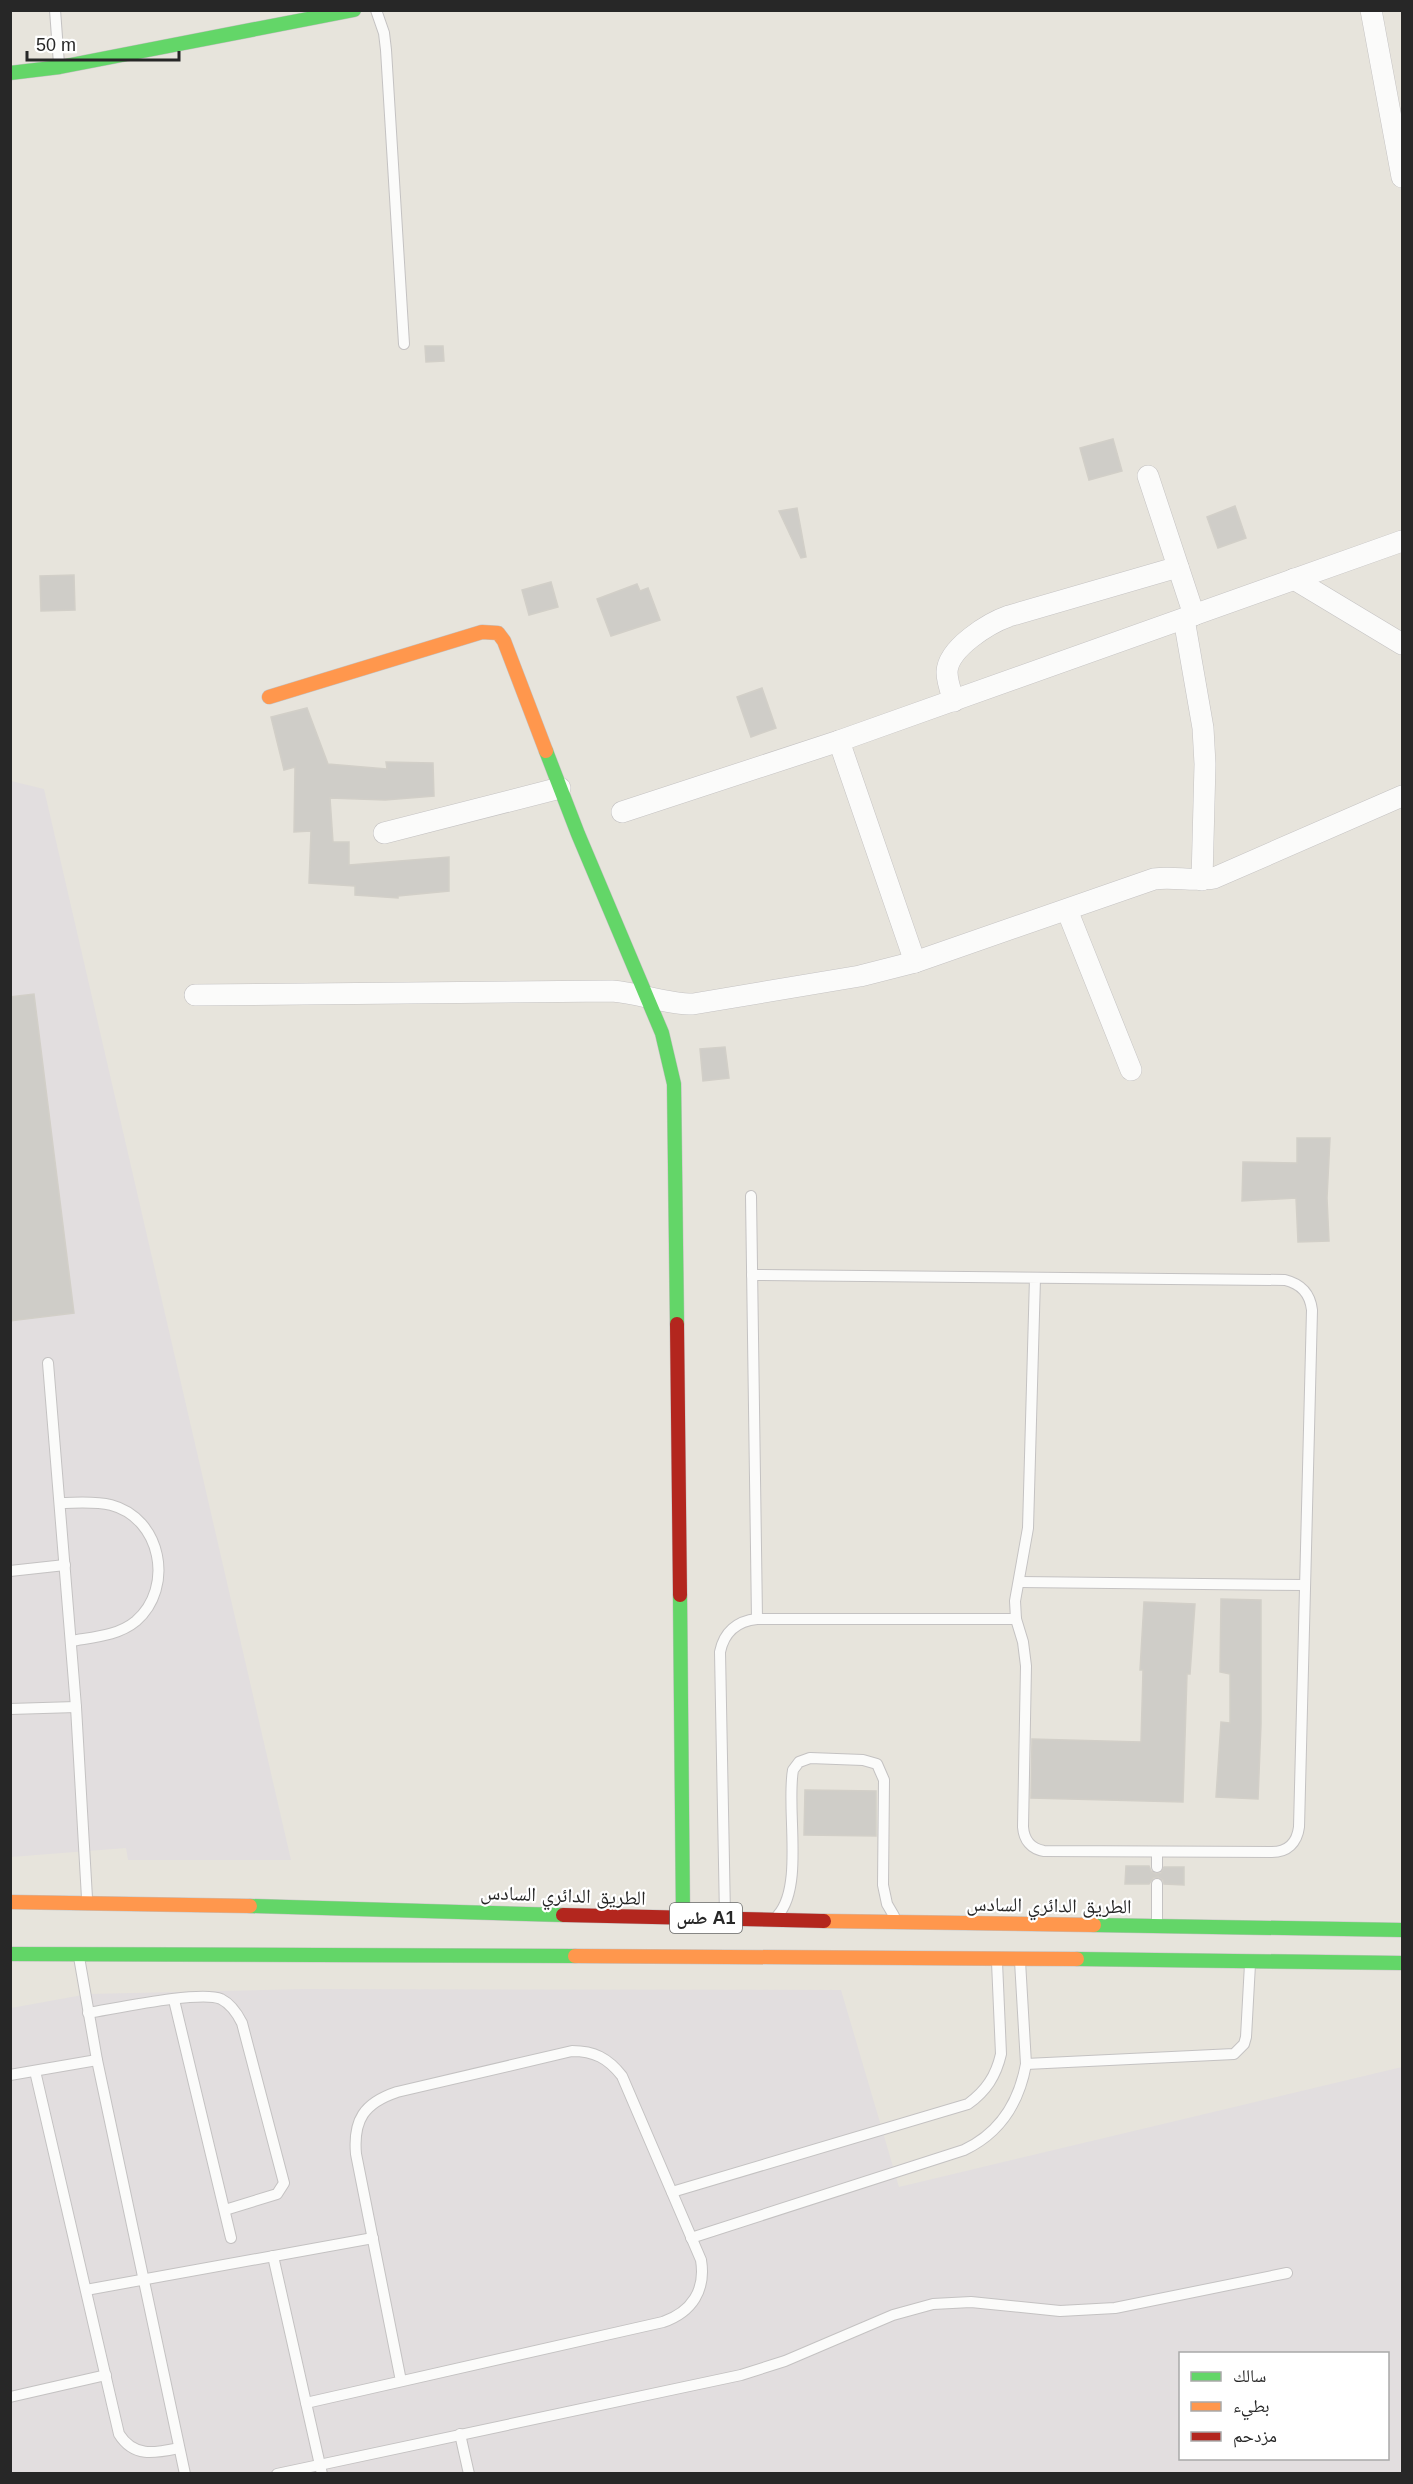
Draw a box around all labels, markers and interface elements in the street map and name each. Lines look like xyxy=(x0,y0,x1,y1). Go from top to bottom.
scale bar xyxy=(27,24,178,62)
text: 50 m xyxy=(36,35,76,55)
street label: الطريق الدائري السادس xyxy=(480,1881,646,1914)
street label: الطريق الدائري السادس xyxy=(966,1893,1132,1923)
road number: طس A1 xyxy=(670,1903,742,1933)
legend xyxy=(1179,2352,1389,2460)
text: سالك xyxy=(1233,2366,1266,2386)
text: بطيء xyxy=(1233,2396,1270,2421)
text: مزدحم xyxy=(1233,2426,1277,2448)

